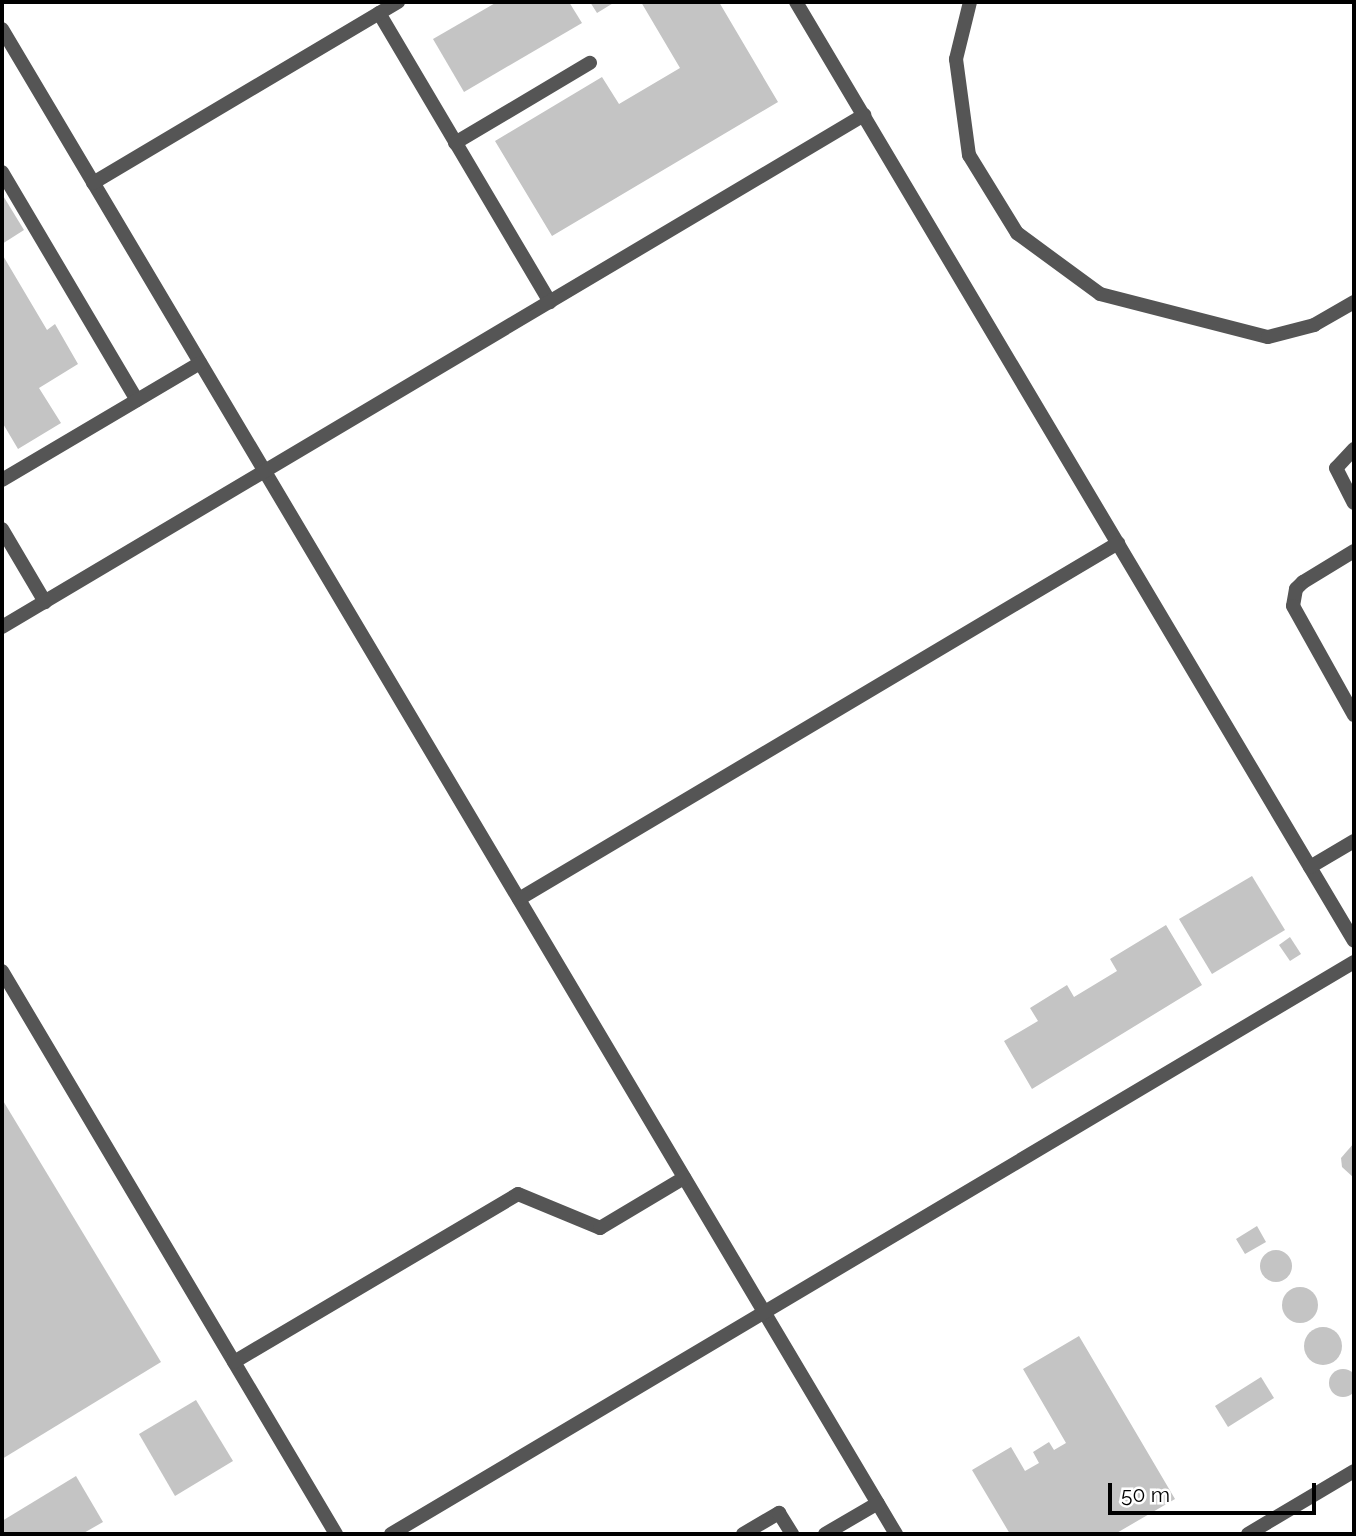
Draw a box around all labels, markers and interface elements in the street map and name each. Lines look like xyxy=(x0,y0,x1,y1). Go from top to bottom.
scale bar xyxy=(1111,1470,1319,1514)
text: 50 m xyxy=(1121,1482,1170,1507)

